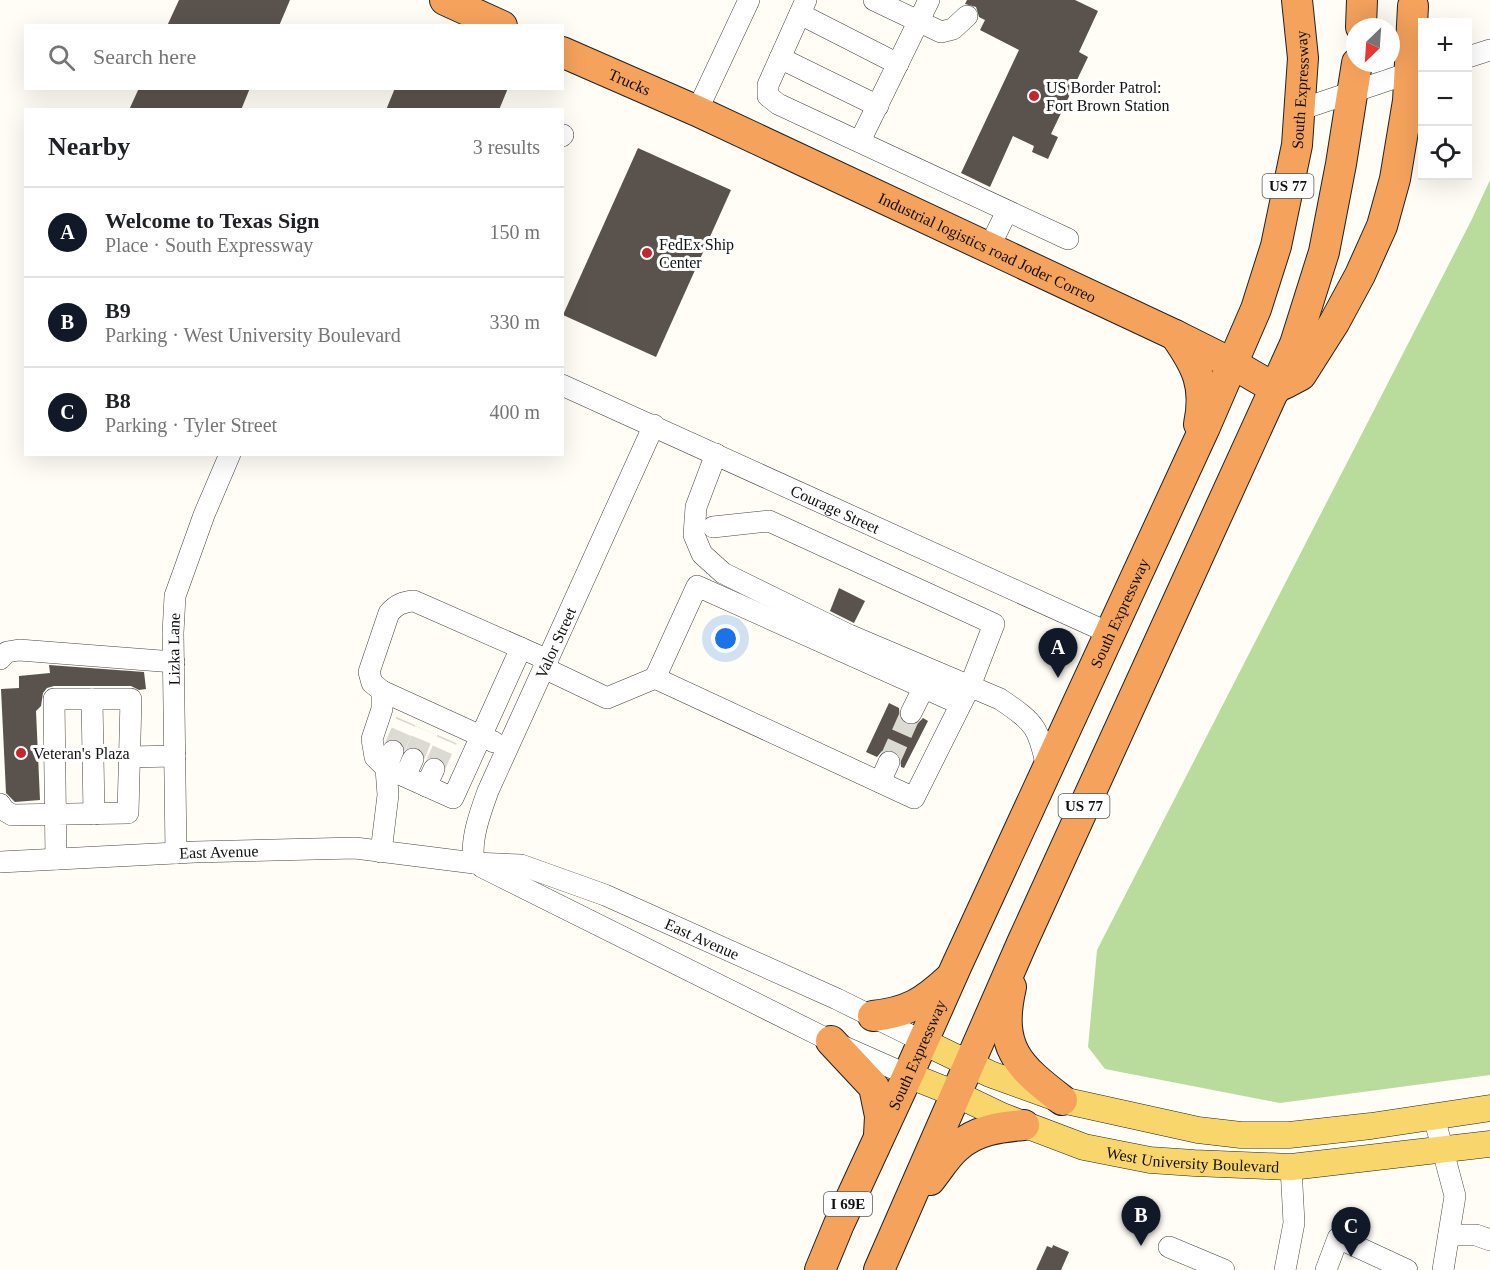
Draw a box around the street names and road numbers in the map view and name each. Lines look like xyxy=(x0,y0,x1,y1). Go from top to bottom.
street label: South Expressway xyxy=(1288,30,1312,150)
street label: Trucks xyxy=(606,65,653,98)
road number: US 77 xyxy=(1262,174,1314,198)
street label: Industrial logistics road Joder Correo xyxy=(876,189,1099,305)
street label: Courage Street xyxy=(788,481,883,537)
street label: South Expressway xyxy=(1087,556,1153,670)
street label: Valor Street xyxy=(532,604,579,681)
street label: Lizka Lane xyxy=(164,612,183,685)
road number: US 77 xyxy=(1058,794,1110,818)
street label: East Avenue xyxy=(179,842,259,861)
street label: East Avenue xyxy=(663,915,742,963)
street label: South Expressway xyxy=(885,997,950,1112)
street label: West University Boulevard xyxy=(1105,1143,1280,1175)
road number: I 69E xyxy=(824,1192,872,1216)

